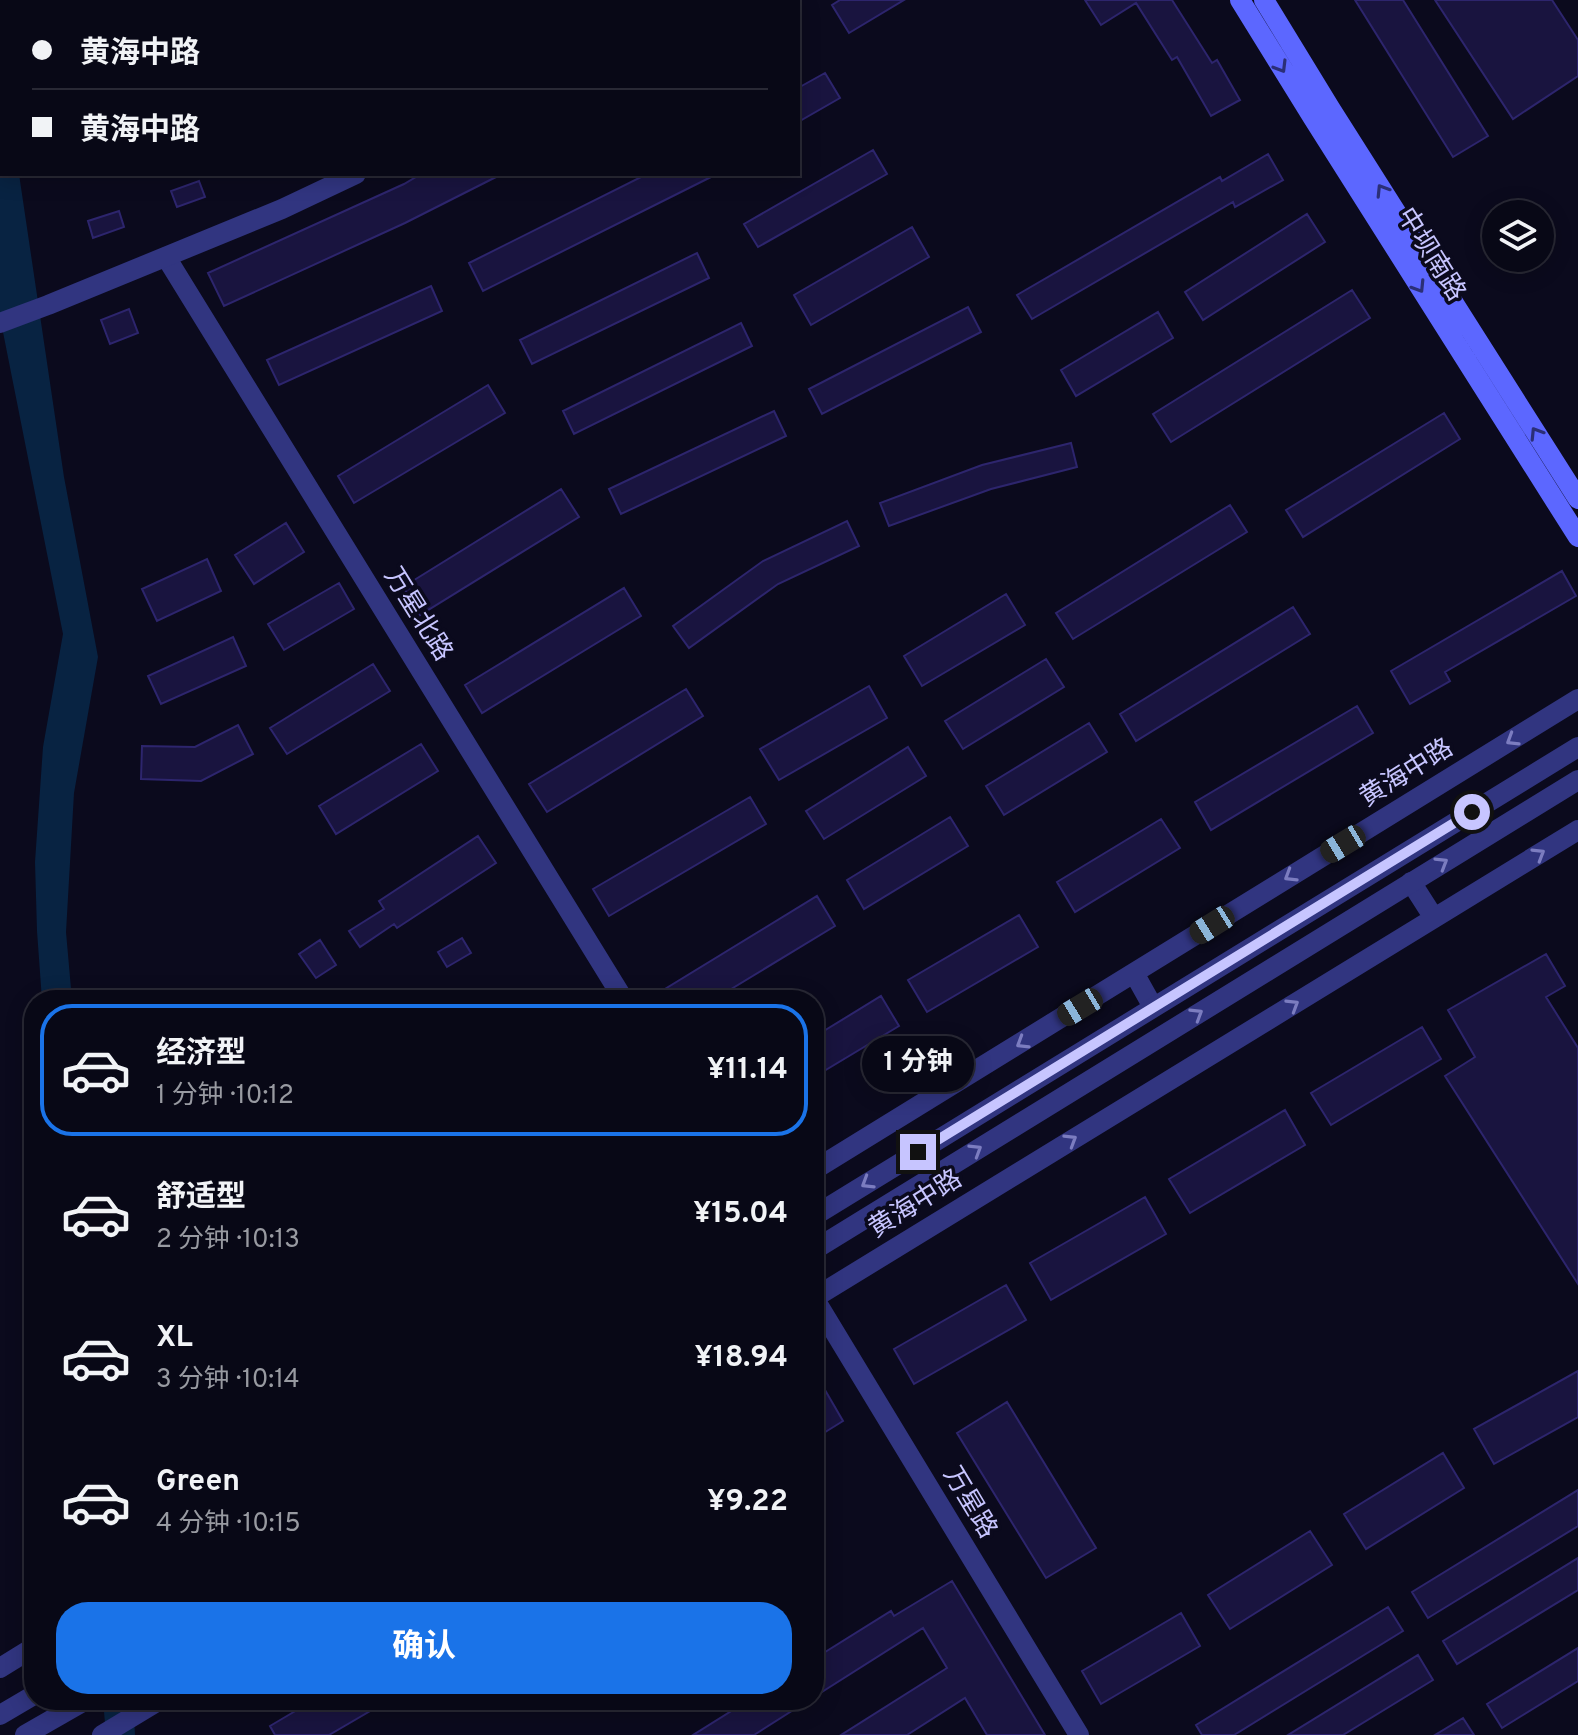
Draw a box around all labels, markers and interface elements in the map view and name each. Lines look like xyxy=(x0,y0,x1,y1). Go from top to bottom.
text: 黄海中路 xyxy=(80,36,200,73)
one-way arrow xyxy=(1271,58,1287,73)
text: 黄海中路 xyxy=(80,113,200,150)
one-way arrow xyxy=(1376,184,1391,199)
map controls xyxy=(1482,200,1554,272)
button: layers xyxy=(1482,200,1554,272)
street label: 中坝南路 xyxy=(1388,202,1472,308)
one-way arrow xyxy=(1410,278,1425,292)
one-way arrow xyxy=(1531,427,1546,442)
street label: 万星北路 xyxy=(375,562,459,668)
one-way arrow xyxy=(1506,730,1521,745)
street label: 黄海中路 xyxy=(1354,732,1460,816)
route start xyxy=(1454,794,1490,830)
car xyxy=(1316,821,1370,867)
one-way arrow xyxy=(1530,848,1545,864)
one-way arrow xyxy=(1433,857,1448,872)
one-way arrow xyxy=(1285,867,1299,882)
car xyxy=(1185,902,1239,948)
car xyxy=(1053,984,1107,1030)
one-way arrow xyxy=(1284,999,1299,1014)
one-way arrow xyxy=(1188,1008,1203,1023)
one-way arrow xyxy=(1016,1033,1030,1048)
icon: car xyxy=(60,1034,132,1106)
text: 经济型 xyxy=(156,1036,246,1073)
callout: 1 分钟 xyxy=(862,1036,974,1092)
text: 1 分钟 xyxy=(884,1047,952,1080)
text: ¥11.14 xyxy=(707,1052,788,1089)
text: 1 分钟 · 10:12 xyxy=(156,1080,294,1113)
route end xyxy=(900,1134,936,1170)
one-way arrow xyxy=(1063,1135,1077,1150)
one-way arrow xyxy=(967,1145,982,1160)
street label: 黄海中路 xyxy=(863,1163,969,1247)
one-way arrow xyxy=(861,1174,876,1189)
icon: car xyxy=(60,1178,132,1250)
text: 舒适型 xyxy=(156,1180,246,1217)
text: ¥15.04 xyxy=(693,1196,788,1233)
text: 2 分钟 · 10:13 xyxy=(156,1224,300,1257)
text: XL xyxy=(156,1320,193,1357)
icon: car xyxy=(60,1322,132,1394)
text: ¥18.94 xyxy=(695,1340,788,1377)
text: 3 分钟 · 10:14 xyxy=(156,1364,300,1397)
street label: 万星路 xyxy=(935,1461,1003,1545)
text: Green xyxy=(156,1464,240,1501)
icon: car xyxy=(60,1466,132,1538)
text: ¥9.22 xyxy=(707,1484,788,1521)
text: 4 分钟 · 10:15 xyxy=(156,1508,301,1541)
button: 确认 xyxy=(56,1602,792,1694)

